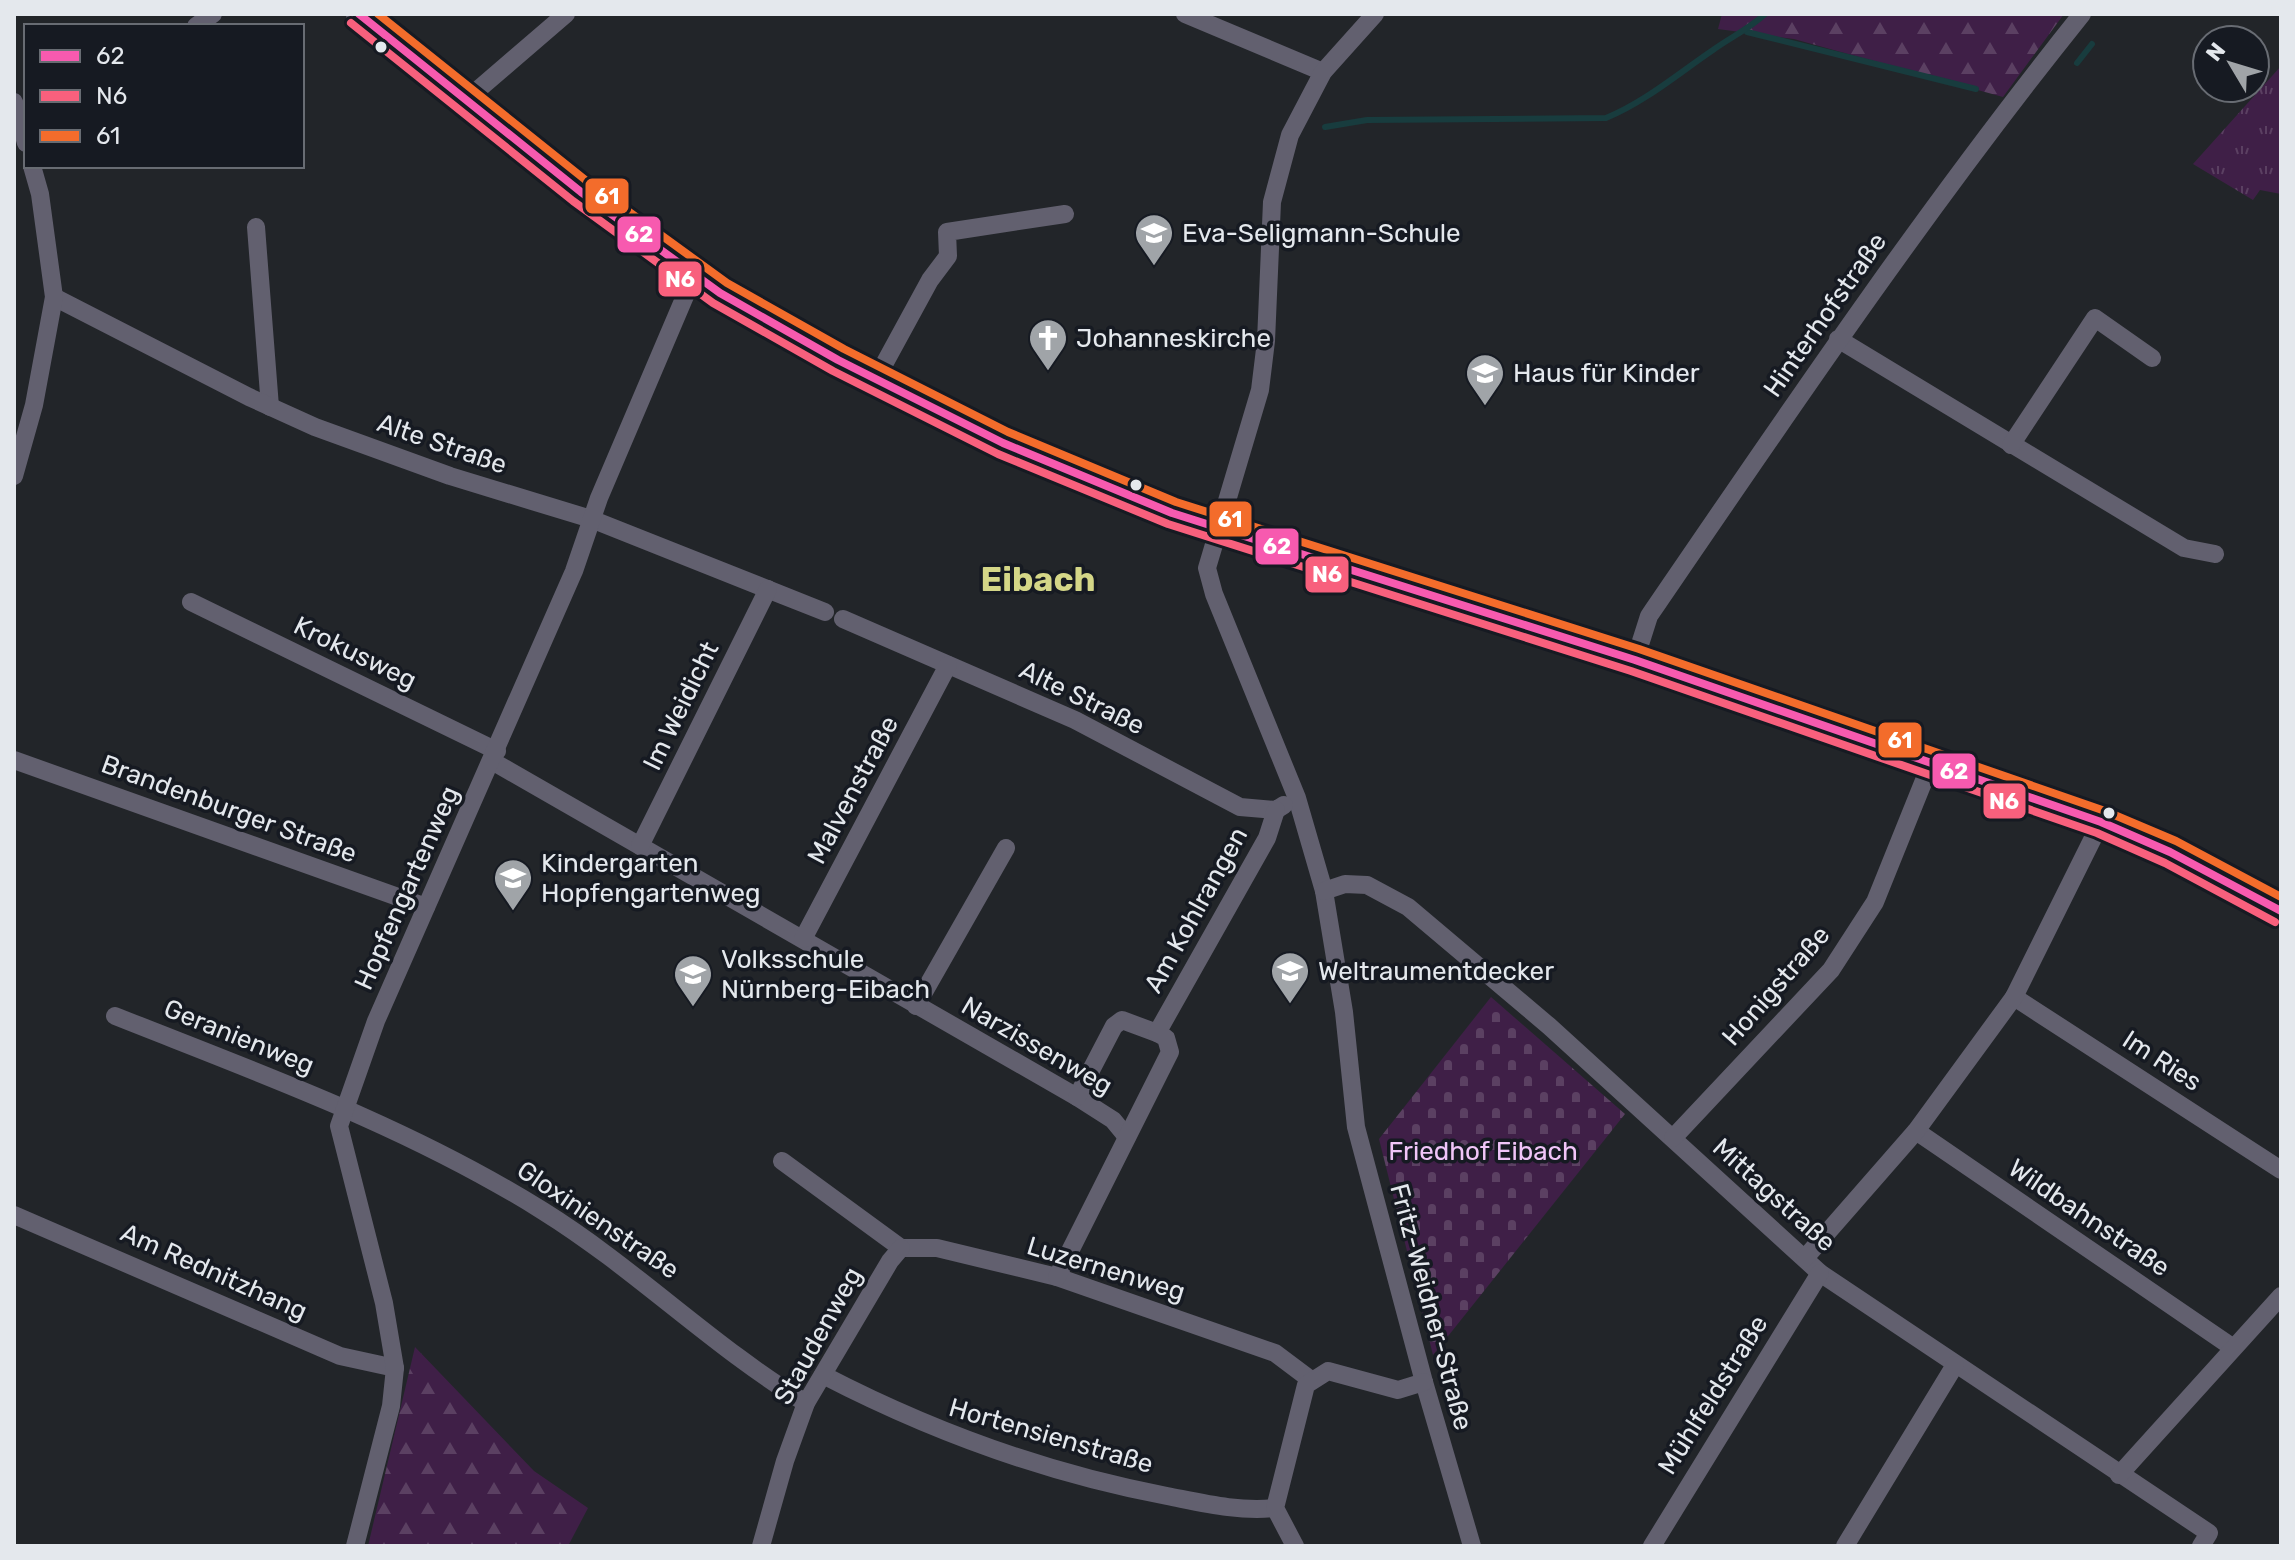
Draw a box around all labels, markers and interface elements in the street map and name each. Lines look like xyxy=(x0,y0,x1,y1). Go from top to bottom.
legend xyxy=(24,24,304,168)
north arrow xyxy=(2191,24,2271,104)
text: N xyxy=(2200,37,2231,67)
unlabelled marker xyxy=(373,39,389,55)
text: 62 xyxy=(96,42,125,70)
text: N6 xyxy=(96,82,127,110)
text: 61 xyxy=(96,122,120,150)
line badge: 61 xyxy=(584,177,630,215)
text: 61 xyxy=(595,183,619,210)
school or university icon: Eva-Seligmann-Schule xyxy=(1133,212,1175,267)
line badge: 62 xyxy=(616,215,662,254)
place label: Eva-Seligmann-Schule xyxy=(1182,218,1461,249)
text: 62 xyxy=(625,221,653,248)
street label: Hinterhofstraße xyxy=(1757,227,1893,403)
line badge: N6 xyxy=(657,260,703,298)
text: N6 xyxy=(665,266,695,293)
church icon: Johanneskirche xyxy=(1027,317,1069,372)
place label: Johanneskirche xyxy=(1076,323,1271,354)
school or university icon: Haus für Kinder xyxy=(1464,352,1506,407)
place label: Haus für Kinder xyxy=(1513,358,1700,389)
street label: Alte Straße xyxy=(373,407,511,481)
unlabelled marker xyxy=(1128,477,1144,493)
line badge: 61 xyxy=(1208,500,1253,538)
text: 61 xyxy=(1218,506,1242,533)
line badge: 62 xyxy=(1254,527,1300,566)
text: 62 xyxy=(1263,533,1291,560)
line badge: N6 xyxy=(1304,555,1350,594)
district label: Eibach xyxy=(980,559,1096,600)
text: N6 xyxy=(1312,561,1342,588)
street label: Krokusweg xyxy=(289,610,421,696)
street label: Im Weidicht xyxy=(637,637,725,775)
street label: Alte Straße xyxy=(1015,654,1149,742)
street label: Malvenstraße xyxy=(801,711,905,869)
line badge: 61 xyxy=(1877,721,1923,759)
text: 61 xyxy=(1888,727,1912,754)
street label: Brandenburger Straße xyxy=(97,748,361,870)
line badge: 62 xyxy=(1931,752,1977,790)
text: 62 xyxy=(1940,758,1968,785)
street label: Hopfengartenweg xyxy=(348,781,466,995)
line badge: N6 xyxy=(1982,782,2027,820)
text: N6 xyxy=(1989,788,2019,815)
unlabelled marker xyxy=(2101,805,2117,821)
street label: Am Kohlrangen xyxy=(1138,822,1254,998)
place label: Kindergarten Hopfengartenweg xyxy=(541,848,761,909)
school or university icon: Kindergarten Hopfengartenweg xyxy=(492,857,534,912)
street label: Honigstraße xyxy=(1716,920,1836,1052)
place label: Volksschule Nürnberg-Eibach xyxy=(721,944,930,1005)
school or university icon: Weltraumentdecker xyxy=(1269,950,1311,1005)
school or university icon: Volksschule Nürnberg-Eibach xyxy=(672,953,714,1008)
place label: Weltraumentdecker xyxy=(1318,956,1554,987)
street label: Narzissenweg xyxy=(956,990,1118,1102)
street label: Geranienweg xyxy=(159,993,319,1081)
street label: Im Ries xyxy=(2117,1024,2207,1098)
street label: Mittagstraße xyxy=(1706,1132,1842,1258)
park label: Friedhof Eibach xyxy=(1388,1136,1578,1167)
street label: Wildbahnstraße xyxy=(2003,1153,2175,1283)
street label: Gloxinienstraße xyxy=(511,1154,685,1286)
street label: Fritz-Weidner-Straße xyxy=(1383,1180,1479,1434)
street label: Am Rednitzhang xyxy=(116,1217,312,1327)
street label: Luzernenweg xyxy=(1023,1230,1189,1308)
street label: Staudenweg xyxy=(767,1262,869,1410)
street label: Mühlfeldstraße xyxy=(1652,1310,1774,1480)
street label: Hortensienstraße xyxy=(945,1392,1157,1480)

